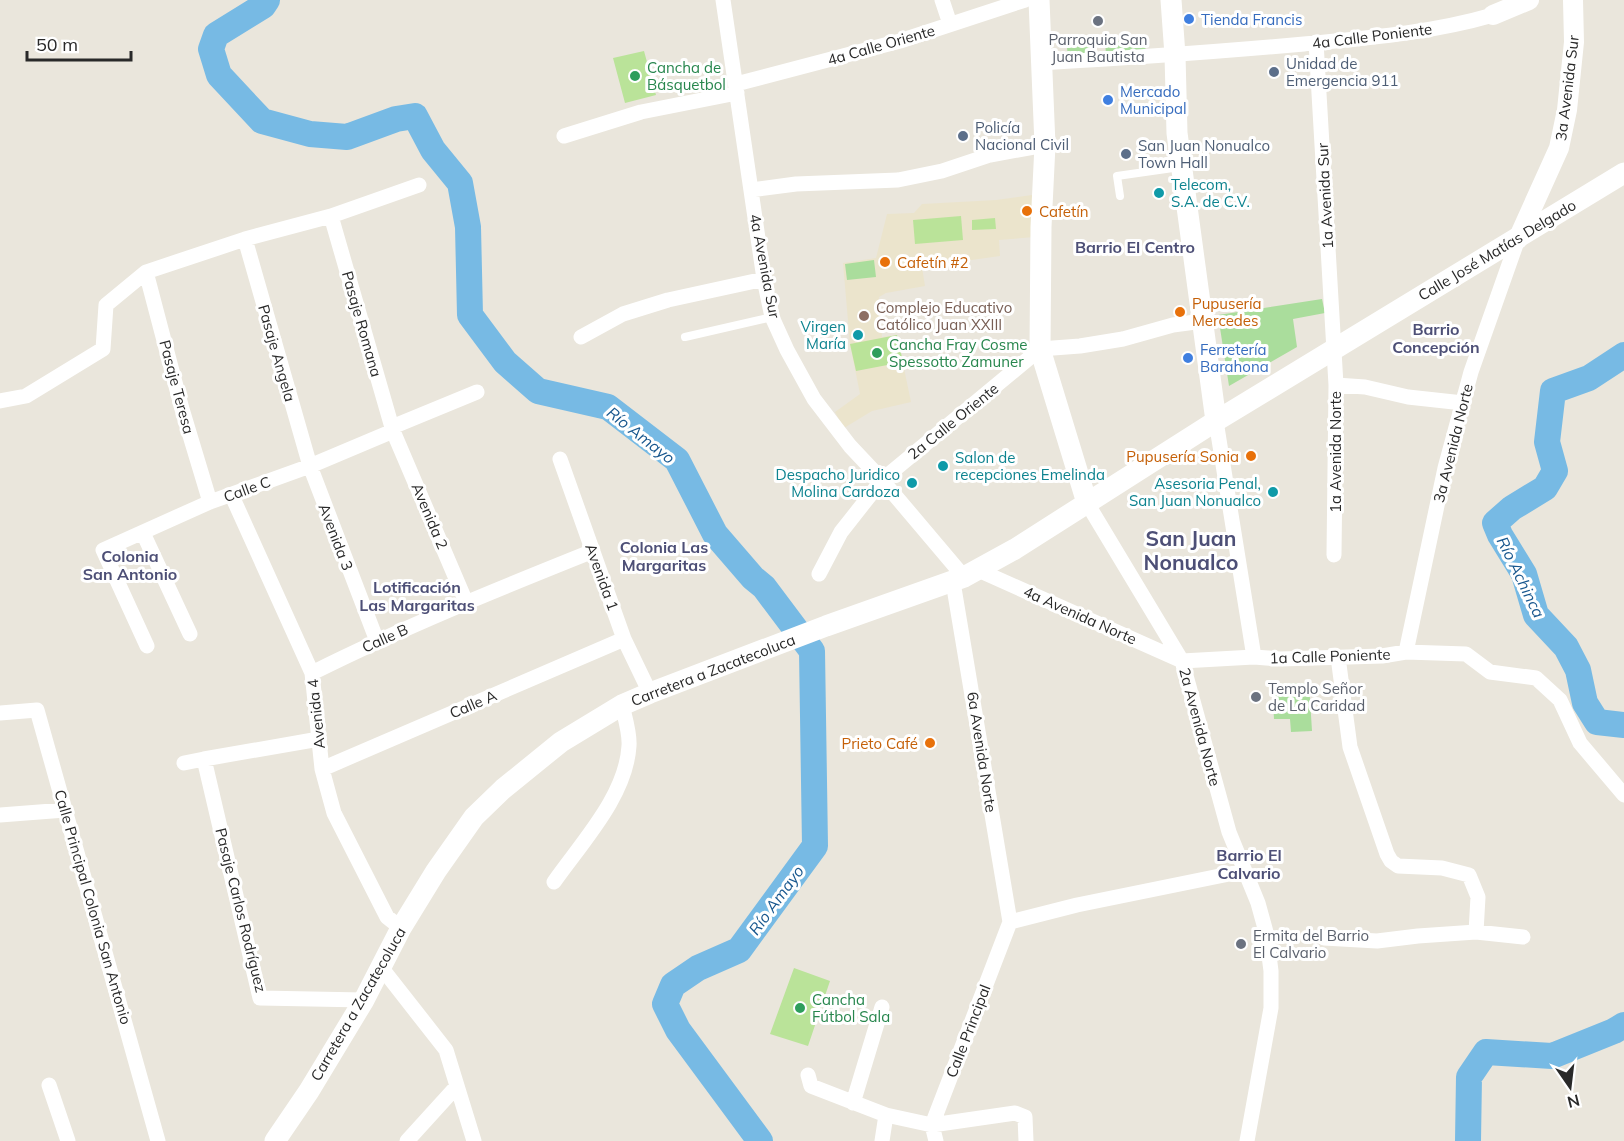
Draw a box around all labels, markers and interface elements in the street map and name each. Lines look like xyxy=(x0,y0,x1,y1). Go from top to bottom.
place label: Tienda Francis xyxy=(1201,10,1302,29)
marker: Tienda Francis xyxy=(1182,12,1196,26)
marker: Parroquia San Juan Bautista xyxy=(1091,14,1105,28)
street label: 4a Calle Poniente xyxy=(1311,19,1433,53)
street label: 4a Calle Oriente xyxy=(825,21,937,69)
scale bar xyxy=(27,24,130,62)
place label: Parroquia San Juan Bautista xyxy=(1048,30,1148,66)
text: 50 m xyxy=(36,33,78,56)
street label: 3a Avenida Sur xyxy=(1551,34,1583,142)
place label: Unidad de Emergencia 911 xyxy=(1286,54,1398,90)
place label: Cancha de Básquetbol xyxy=(647,58,726,94)
marker: Unidad de Emergencia 911 xyxy=(1267,65,1281,79)
marker: Cancha de Básquetbol xyxy=(628,69,642,83)
place label: Mercado Municipal xyxy=(1120,82,1186,118)
marker: Mercado Municipal xyxy=(1101,93,1115,107)
place label: Policía Nacional Civil xyxy=(975,118,1069,154)
marker: Policía Nacional Civil xyxy=(956,129,970,143)
place label: San Juan Nonualco Town Hall xyxy=(1138,136,1270,172)
street label: 1a Avenida Sur xyxy=(1313,142,1337,250)
marker: San Juan Nonualco Town Hall xyxy=(1119,147,1133,161)
place label: Telecom, S.A. de C.V. xyxy=(1171,175,1250,211)
marker: Telecom, S.A. de C.V. xyxy=(1152,186,1166,200)
street label: Calle José Matías Delgado xyxy=(1415,195,1579,305)
place label: Cafetín xyxy=(1039,202,1089,221)
marker: Cafetín xyxy=(1020,204,1034,218)
street label: 4a Avenida Sur xyxy=(746,212,785,321)
district label: Barrio El Centro xyxy=(1075,237,1195,257)
place label: Cafetín #2 xyxy=(897,253,969,272)
marker: Cafetín #2 xyxy=(878,255,892,269)
street label: Pasaje Romana xyxy=(338,269,386,379)
place label: Pupusería Mercedes xyxy=(1192,294,1262,330)
place label: Complejo Educativo Católico Juan XXIII xyxy=(876,298,1012,334)
street label: Pasaje Angela xyxy=(254,302,300,404)
marker: Pupusería Mercedes xyxy=(1173,305,1187,319)
marker: Complejo Educativo Católico Juan XXIII xyxy=(857,309,871,323)
place label: Virgen María xyxy=(801,317,846,353)
district label: Barrio Concepción xyxy=(1392,319,1480,357)
marker: Virgen María xyxy=(851,328,865,342)
place label: Cancha Fray Cosme Spessotto Zamuner xyxy=(889,335,1027,371)
street label: Pasaje Teresa xyxy=(155,338,199,436)
place label: Ferretería Barahona xyxy=(1200,340,1269,376)
marker: Cancha Fray Cosme Spessotto Zamuner xyxy=(870,346,884,360)
marker: Ferretería Barahona xyxy=(1181,351,1195,365)
street label: 2a Calle Oriente xyxy=(904,379,1002,463)
street label: 3a Avenida Norte xyxy=(1429,382,1477,504)
street label: 1a Avenida Norte xyxy=(1326,391,1345,513)
water label: Río Amayo xyxy=(603,402,679,468)
place label: Pupusería Sonia xyxy=(1126,447,1239,466)
place label: Salon de recepciones Emelinda xyxy=(955,448,1105,484)
marker: Pupusería Sonia xyxy=(1244,449,1258,463)
marker: Salon de recepciones Emelinda xyxy=(936,459,950,473)
place label: Despacho Juridico Molina Cardoza xyxy=(775,465,900,501)
street label: Calle C xyxy=(221,472,273,506)
place label: Asesoria Penal, San Juan Nonualco xyxy=(1129,474,1261,510)
marker: Despacho Juridico Molina Cardoza xyxy=(905,476,919,490)
street label: Avenida 2 xyxy=(408,480,452,552)
marker: Asesoria Penal, San Juan Nonualco xyxy=(1266,485,1280,499)
street label: Avenida 3 xyxy=(315,501,357,573)
district label: San Juan Nonualco xyxy=(1144,525,1238,575)
water label: Río Achinca xyxy=(1493,533,1549,621)
district label: Colonia Las Margaritas xyxy=(620,537,708,575)
street label: Avenida 1 xyxy=(581,541,623,613)
district label: Colonia San Antonio xyxy=(83,546,177,584)
district label: Lotificación Las Margaritas xyxy=(359,577,475,615)
street label: 4a Avenida Norte xyxy=(1021,582,1139,648)
street label: Calle B xyxy=(359,619,411,657)
street label: Carretera a Zacatecoluca xyxy=(628,630,798,710)
street label: 1a Calle Poniente xyxy=(1269,644,1391,668)
street label: 2a Avenida Norte xyxy=(1175,666,1225,788)
street label: Avenida 4 xyxy=(303,678,329,750)
place label: Templo Señor de La Caridad xyxy=(1268,679,1365,715)
street label: Calle A xyxy=(447,686,499,722)
street label: 6a Avenida Norte xyxy=(963,690,1001,814)
marker: Templo Señor de La Caridad xyxy=(1249,690,1263,704)
place label: Prieto Café xyxy=(842,734,918,753)
marker: Prieto Café xyxy=(923,736,937,750)
street label: Calle Principal Colonia San Antonio xyxy=(50,787,136,1027)
street label: Pasaje Carlos Rodríguez xyxy=(211,826,271,994)
district label: Barrio El Calvario xyxy=(1216,845,1282,883)
water label: Río Amayo xyxy=(744,861,808,939)
street label: Carretera a Zacatecoluca xyxy=(306,924,410,1084)
place label: Ermita del Barrio El Calvario xyxy=(1253,926,1369,962)
marker: Ermita del Barrio El Calvario xyxy=(1234,937,1248,951)
street label: Calle Principal xyxy=(942,982,994,1080)
place label: Cancha Fútbol Sala xyxy=(812,990,890,1026)
marker: Cancha Fútbol Sala xyxy=(793,1001,807,1015)
north arrow xyxy=(1540,1057,1600,1117)
text: N xyxy=(1565,1090,1582,1113)

